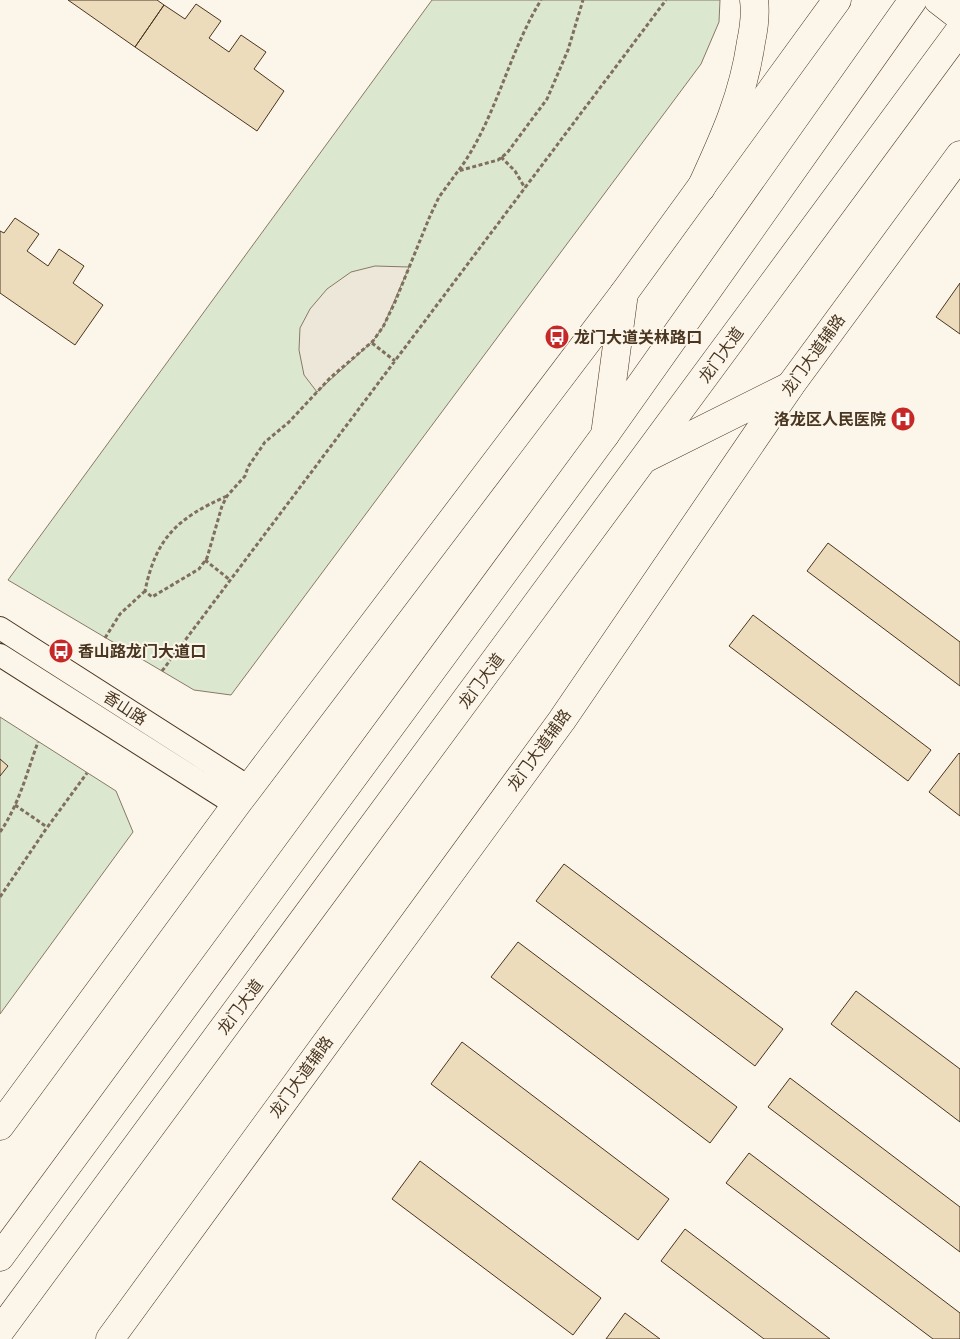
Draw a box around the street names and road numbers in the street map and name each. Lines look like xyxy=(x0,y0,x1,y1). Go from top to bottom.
street label: 龙门大道辅路 xyxy=(777,311,849,399)
street label: 龙门大道 xyxy=(695,324,747,386)
street label: 龙门大道 xyxy=(454,650,508,712)
street label: 香山路 xyxy=(100,687,150,729)
street label: 龙门大道辅路 xyxy=(503,706,575,794)
street label: 龙门大道 xyxy=(213,976,267,1038)
street label: 龙门大道辅路 xyxy=(265,1033,337,1121)

